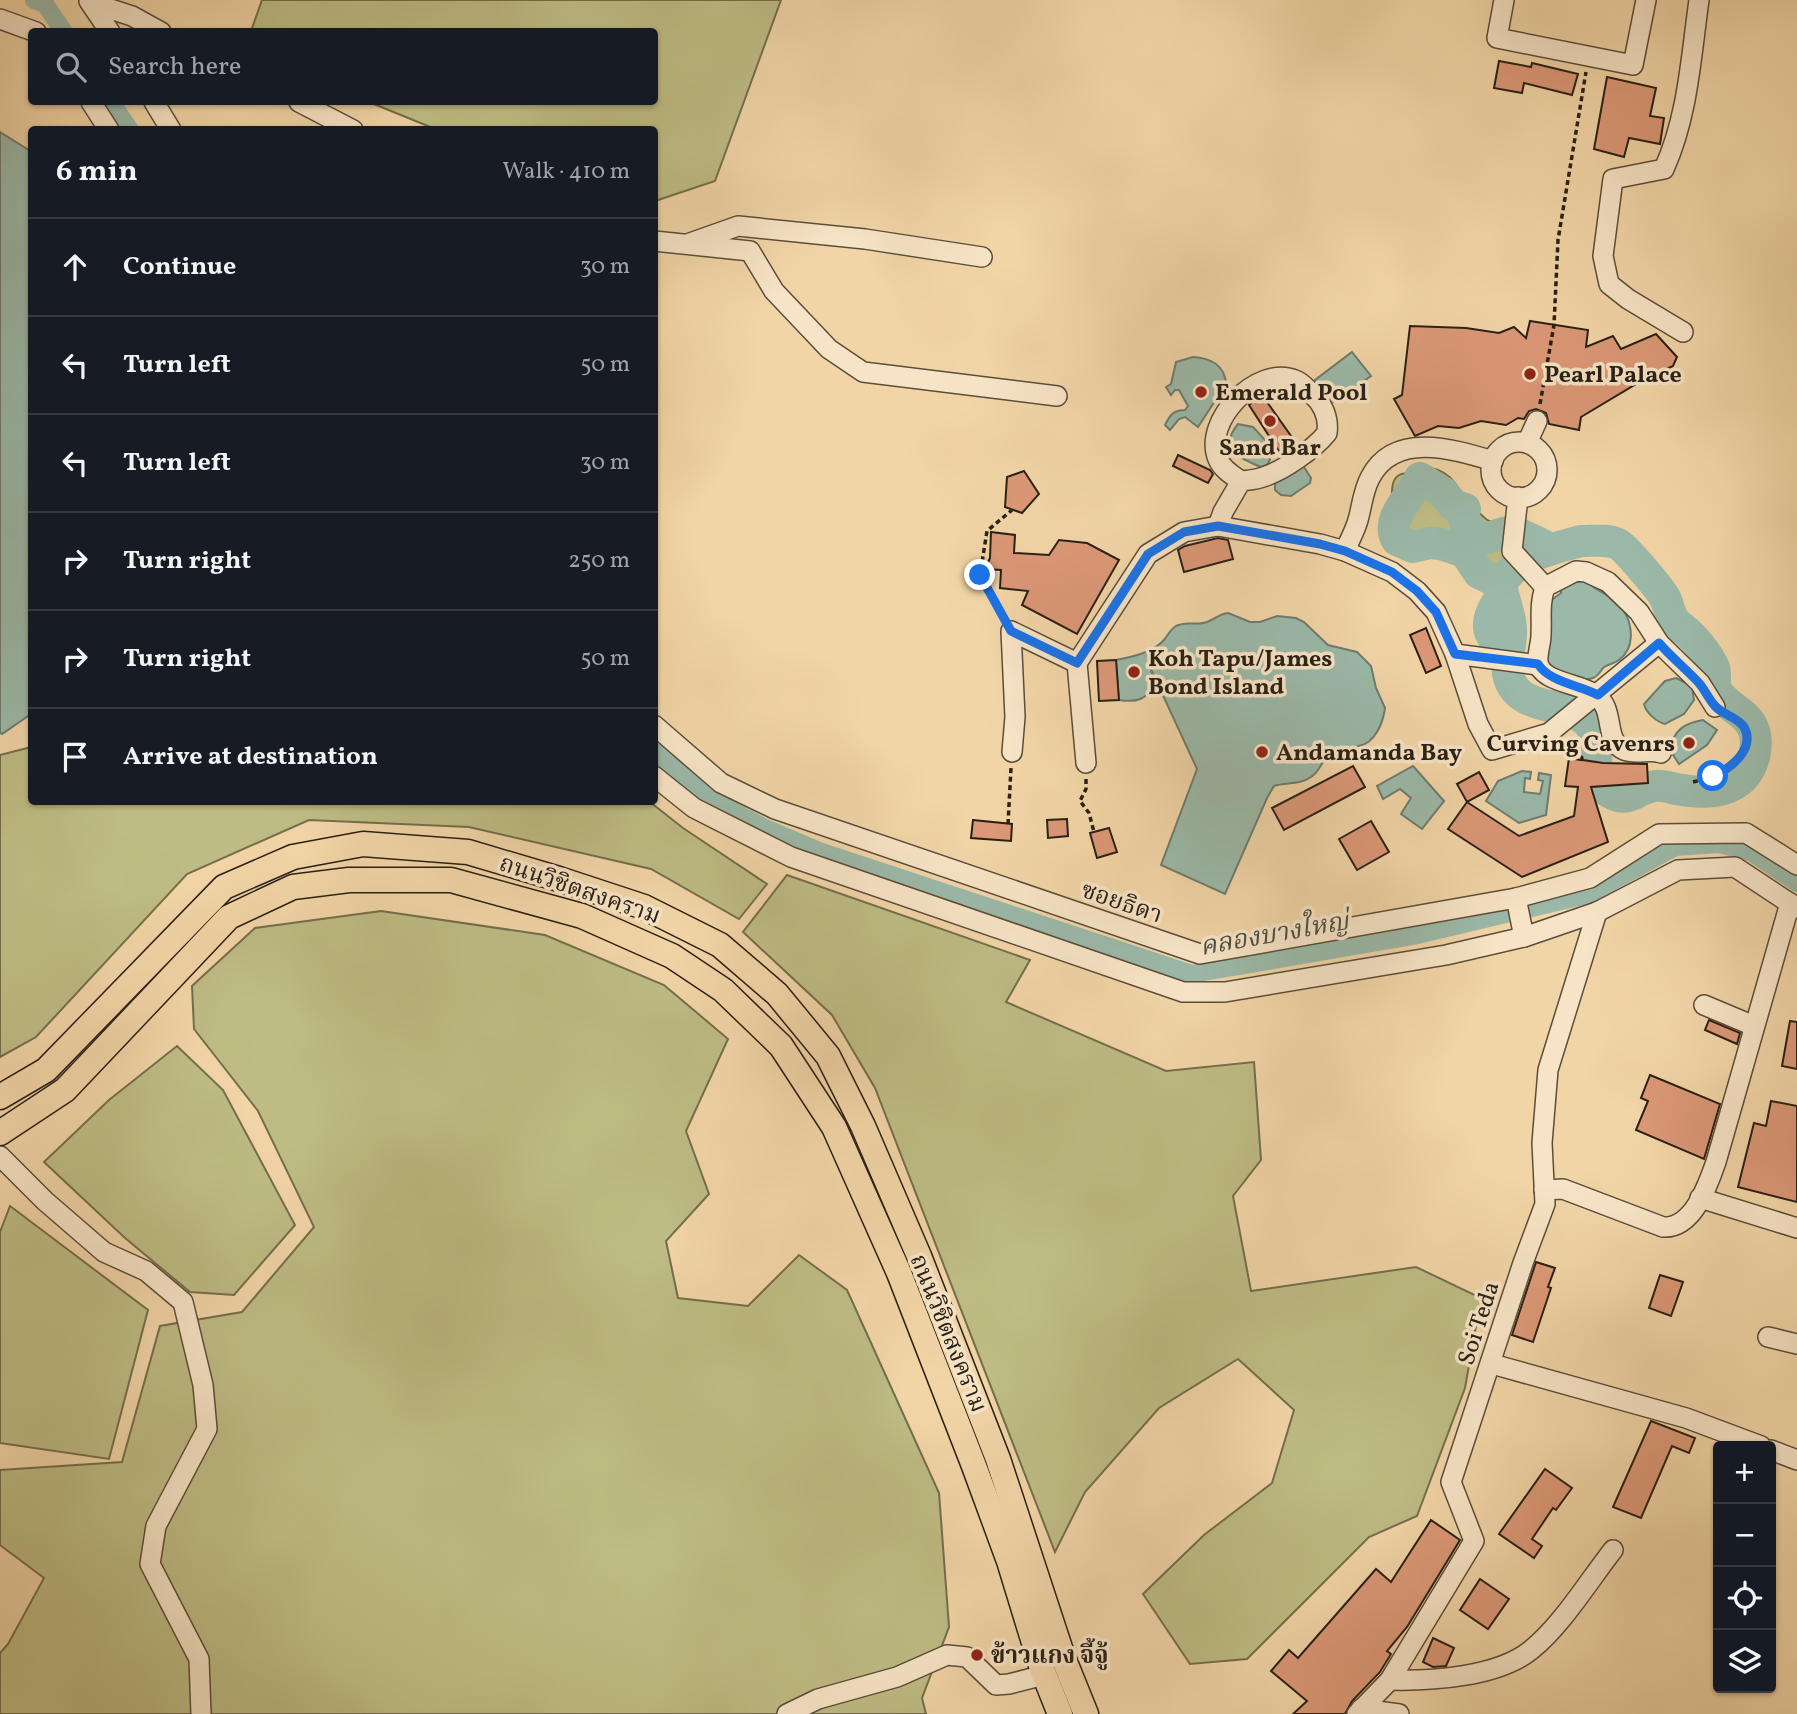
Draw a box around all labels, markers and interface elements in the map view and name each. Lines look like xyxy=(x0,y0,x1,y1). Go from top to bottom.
search box xyxy=(28,28,658,105)
icon: search xyxy=(52,48,90,86)
text: Search here xyxy=(108,49,241,85)
text: 6 min xyxy=(56,151,138,193)
text: Walk · 410 m xyxy=(503,156,630,188)
icon: ahead xyxy=(56,248,94,286)
text: Continue xyxy=(123,249,236,285)
text: 30 m xyxy=(580,251,630,283)
icon: left xyxy=(56,346,94,384)
text: Turn left xyxy=(123,347,231,383)
text: 50 m xyxy=(581,349,630,381)
place label: Pearl Palace xyxy=(1544,359,1682,393)
marker: Pearl Palace xyxy=(1522,366,1538,382)
place label: Emerald Pool xyxy=(1215,377,1368,411)
marker: Emerald Pool xyxy=(1193,384,1209,400)
marker: Sand Bar xyxy=(1262,413,1278,429)
place label: Sand Bar xyxy=(1219,432,1321,466)
icon: left xyxy=(56,444,94,482)
text: Turn left xyxy=(123,445,231,481)
text: 30 m xyxy=(580,447,630,479)
icon: right xyxy=(56,542,94,580)
text: Turn right xyxy=(123,543,251,579)
text: 250 m xyxy=(568,545,630,577)
route end xyxy=(964,559,995,590)
icon: right xyxy=(56,640,94,678)
text: Turn right xyxy=(123,641,251,677)
text: 50 m xyxy=(581,643,630,675)
place label: Koh Tapu/James Bond Island xyxy=(1148,643,1332,705)
marker: Koh Tapu/James Bond Island xyxy=(1126,664,1142,680)
place label: Curving Cavenrs xyxy=(1487,728,1675,762)
marker: Curving Cavenrs xyxy=(1681,735,1697,751)
place label: Andamanda Bay xyxy=(1276,737,1463,771)
icon: arrive xyxy=(56,738,94,776)
text: Arrive at destination xyxy=(123,739,378,775)
marker: Andamanda Bay xyxy=(1254,744,1270,760)
route start xyxy=(1697,760,1728,791)
street label: ถนนวิชิตสงคราม xyxy=(494,847,664,934)
street label: ซอยธิดา xyxy=(1076,874,1166,934)
water label: คลองบางใหญ่ xyxy=(1197,902,1356,966)
street label: ถนนวิชิตสงคราม xyxy=(900,1249,994,1418)
street label: Soi Teda xyxy=(1450,1277,1509,1370)
map controls xyxy=(1713,1441,1776,1693)
button: + xyxy=(1713,1441,1776,1504)
button: − xyxy=(1713,1504,1776,1567)
button: locate xyxy=(1713,1567,1776,1630)
button: layers xyxy=(1713,1630,1776,1693)
place label: ข้าวแกง จี้จู้ xyxy=(991,1637,1109,1674)
marker: ข้าวแกง จี้จู้ xyxy=(969,1647,985,1663)

